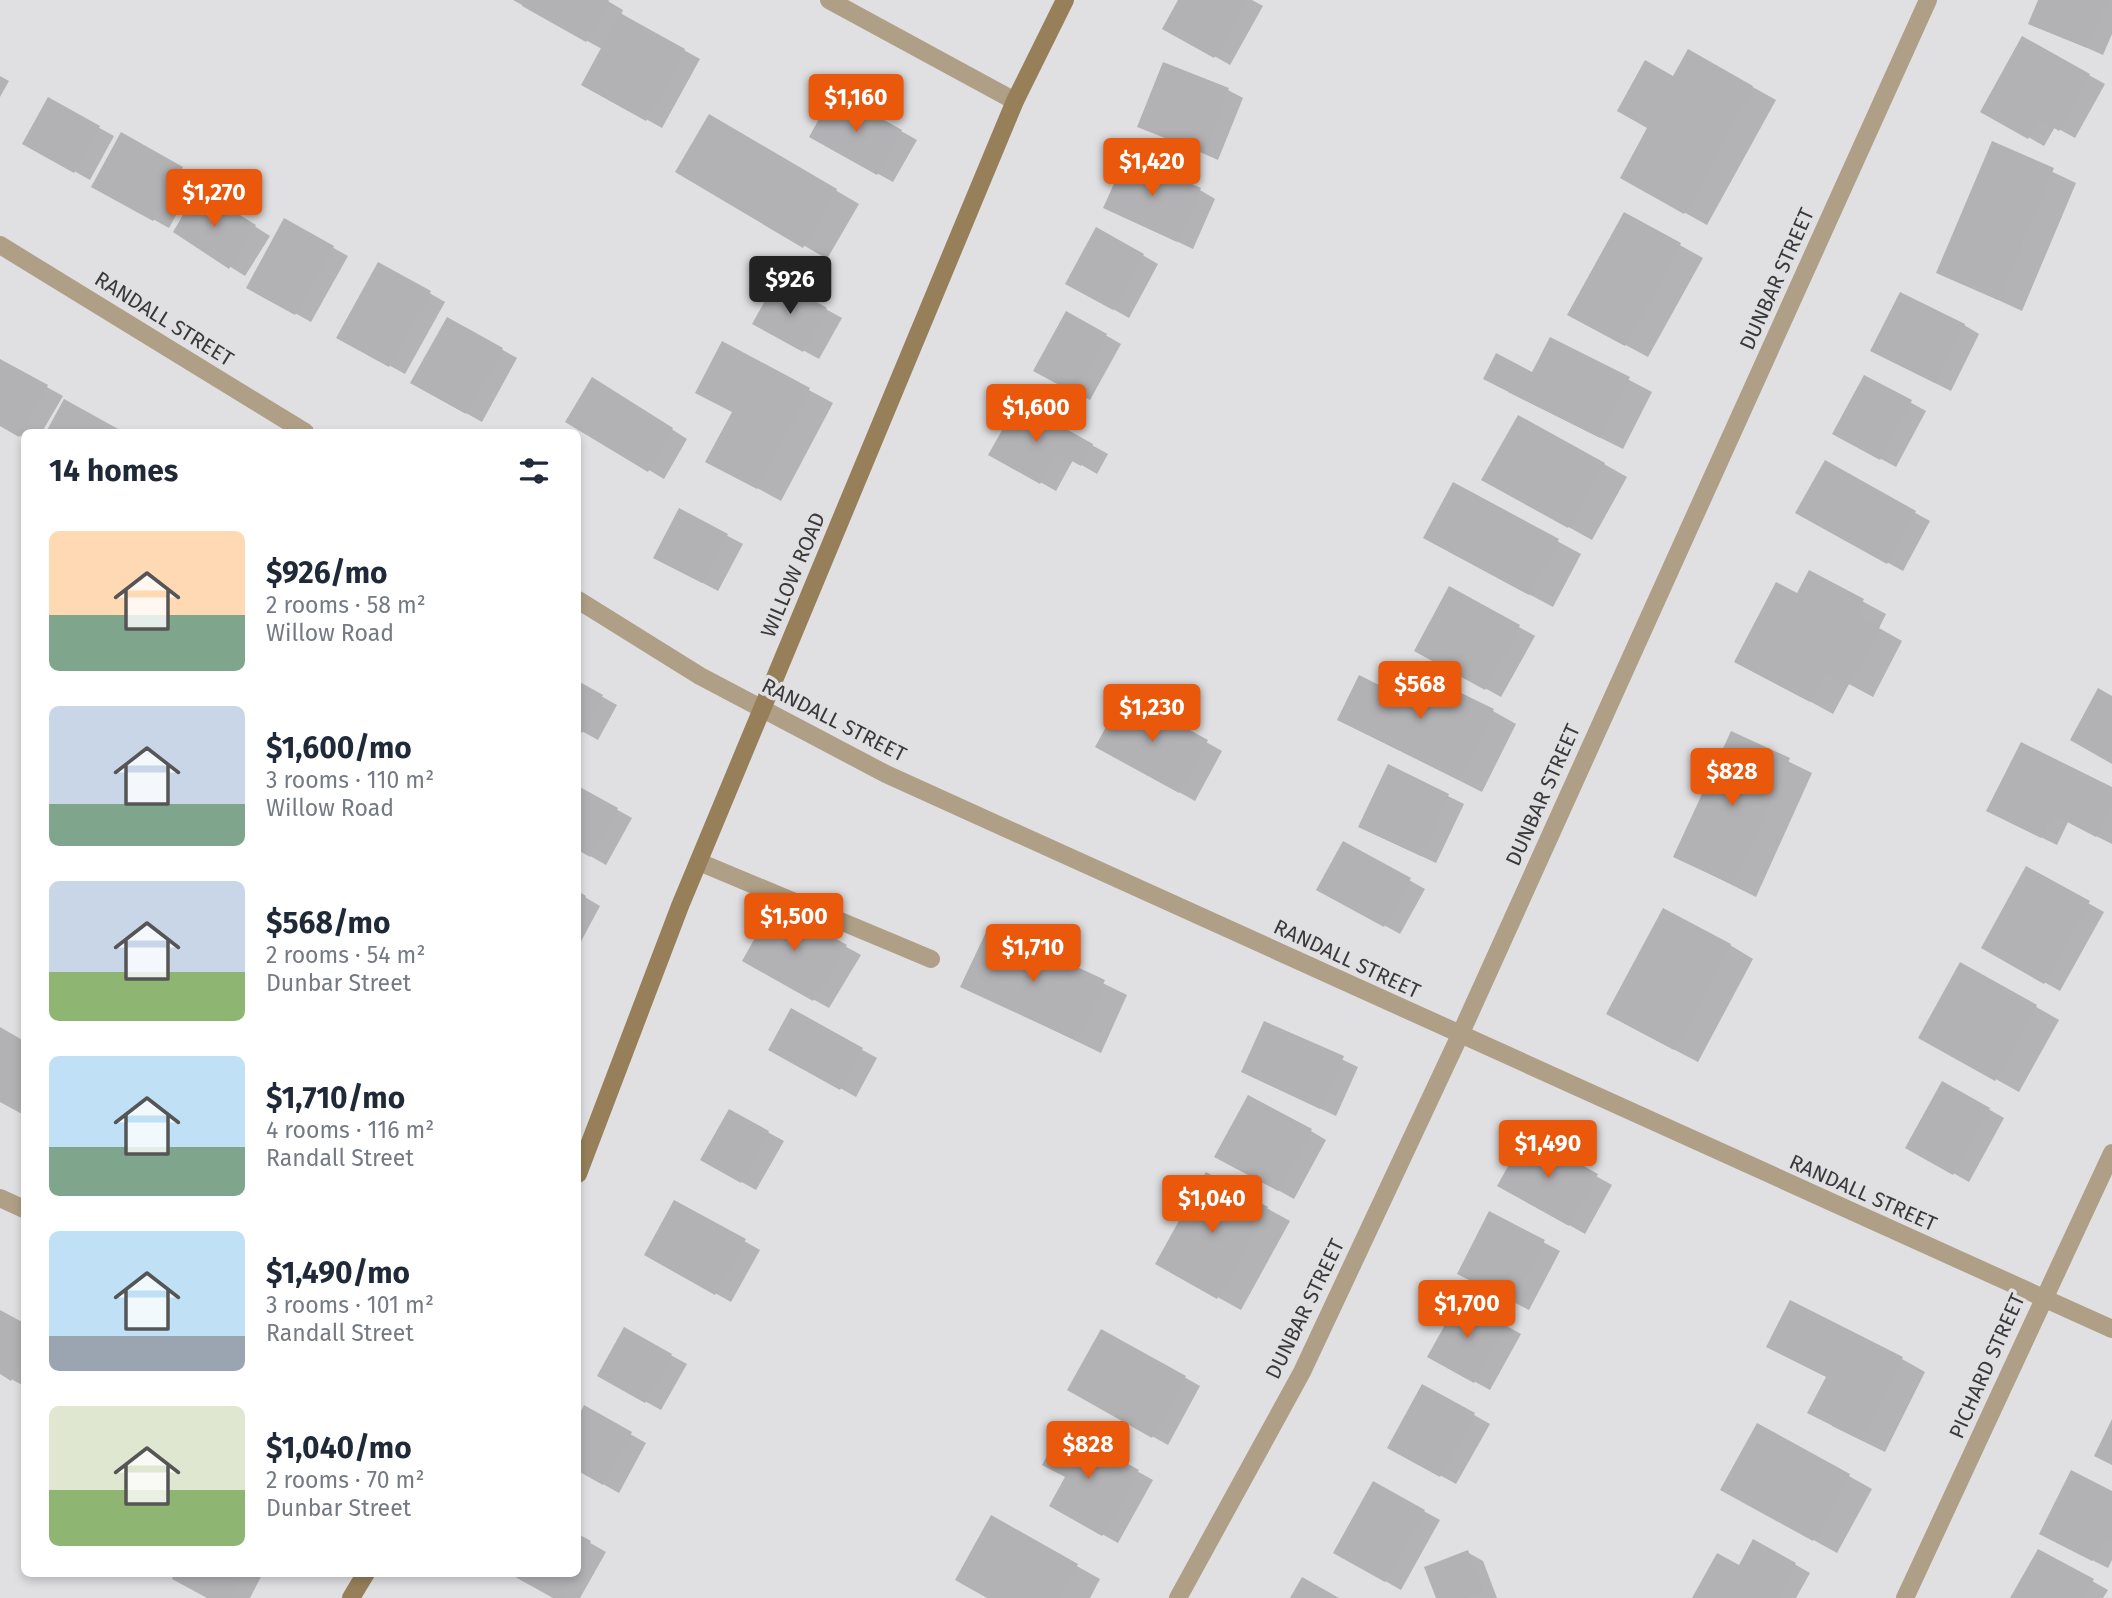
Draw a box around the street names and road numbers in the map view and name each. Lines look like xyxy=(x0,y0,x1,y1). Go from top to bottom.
street label: DUNBAR STREET xyxy=(1734,204,1820,354)
street label: RANDALL STREET xyxy=(90,266,238,372)
street label: WILLOW ROAD xyxy=(755,509,831,641)
street label: RANDALL STREET xyxy=(757,672,911,768)
street label: DUNBAR STREET xyxy=(1500,720,1586,870)
street label: RANDALL STREET xyxy=(1270,914,1425,1004)
street label: RANDALL STREET xyxy=(1785,1149,1941,1237)
street label: DUNBAR STREET xyxy=(1260,1235,1350,1383)
street label: PICHARD STREET xyxy=(1943,1289,2031,1443)

